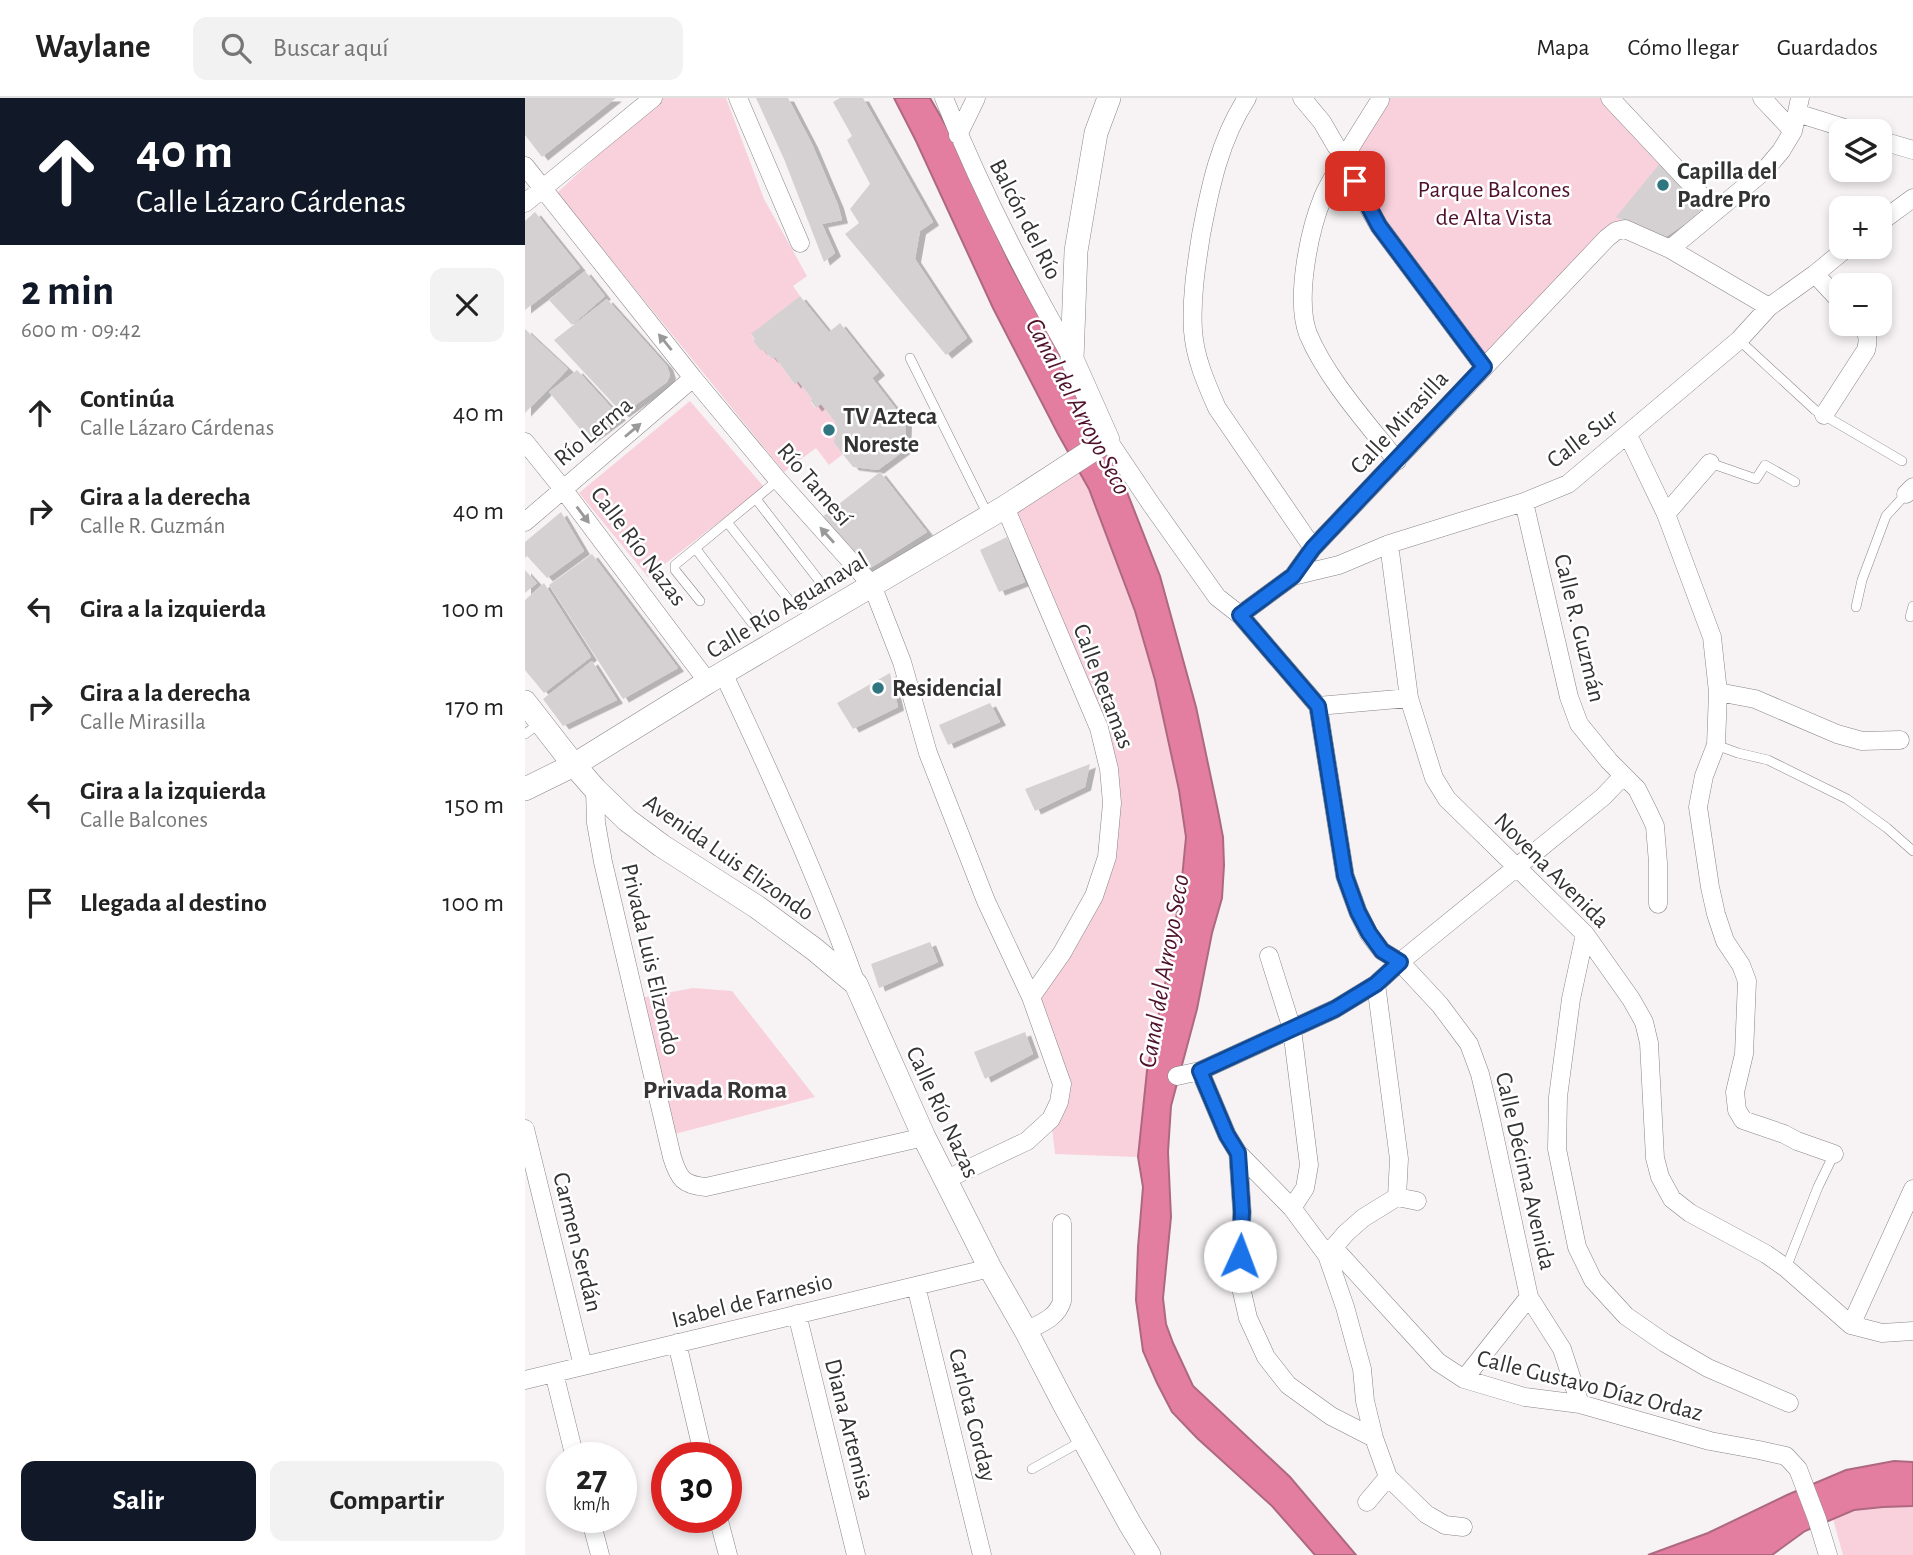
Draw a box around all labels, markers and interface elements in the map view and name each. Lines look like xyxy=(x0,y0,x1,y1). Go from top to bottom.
search box xyxy=(193,17,683,80)
icon: search xyxy=(217,29,255,67)
text: Waylane xyxy=(35,31,151,64)
text: Buscar aquí xyxy=(273,35,389,61)
text: Mapa xyxy=(1536,36,1590,60)
text: Cómo llegar xyxy=(1628,36,1739,60)
text: Guardados xyxy=(1777,36,1878,60)
map controls xyxy=(1829,119,1892,336)
button: layers xyxy=(1829,119,1892,182)
icon: ahead xyxy=(21,126,112,217)
text: 40 m xyxy=(136,128,233,177)
pin xyxy=(1325,151,1385,211)
street label: Balcón del Río xyxy=(985,155,1066,283)
place label: Capilla del Padre Pro xyxy=(1677,160,1778,212)
icon: arrive xyxy=(1336,162,1374,200)
marker: Capilla del Padre Pro xyxy=(1655,177,1671,193)
park label: Parque Balcones de Alta Vista xyxy=(1418,178,1570,230)
text: Calle Lázaro Cárdenas xyxy=(136,186,406,218)
button: + xyxy=(1829,196,1892,259)
button: close xyxy=(430,268,504,342)
text: 2 min xyxy=(21,270,114,312)
button: − xyxy=(1829,273,1892,336)
water label: Canal del Arroyo Seco xyxy=(1021,314,1136,499)
text: 600 m · 09:42 xyxy=(21,319,141,342)
one-way arrow xyxy=(657,333,672,351)
street label: Calle Mirasilla xyxy=(1346,366,1453,479)
text: Continúa xyxy=(80,386,175,412)
street label: Río Lerma xyxy=(550,392,637,471)
icon: ahead xyxy=(21,394,59,432)
text: 40 m xyxy=(453,400,504,426)
place label: TV Azteca Noreste xyxy=(843,405,937,457)
street label: Calle Sur xyxy=(1543,405,1623,473)
text: Calle Lázaro Cárdenas xyxy=(80,417,274,440)
one-way arrow xyxy=(623,422,641,437)
marker: TV Azteca Noreste xyxy=(821,422,837,438)
street label: Río Tamesí xyxy=(772,439,857,531)
street label: Calle Río Nazas xyxy=(586,483,691,611)
text: Gira a la derecha xyxy=(80,484,251,510)
icon: right xyxy=(21,492,59,530)
text: 40 m xyxy=(453,498,504,524)
one-way arrow xyxy=(575,506,589,524)
text: Calle R. Guzmán xyxy=(80,515,225,538)
one-way arrow xyxy=(819,527,835,544)
street label: Calle Río Aguanaval xyxy=(703,548,873,664)
street label: Calle R. Guzmán xyxy=(1549,552,1609,705)
icon: left xyxy=(21,590,59,628)
text: Gira a la izquierda xyxy=(80,596,266,622)
text: 100 m xyxy=(443,596,504,622)
street label: Calle Retamas xyxy=(1068,621,1138,752)
place label: Residencial xyxy=(892,677,1002,701)
text: Gira a la derecha xyxy=(80,680,251,706)
marker: Residencial xyxy=(870,680,886,696)
icon: right xyxy=(21,688,59,726)
text: 170 m xyxy=(445,694,504,720)
text: Calle Mirasilla xyxy=(80,711,206,734)
text: Gira a la izquierda xyxy=(80,778,266,804)
icon: left xyxy=(21,786,59,824)
street label: Avenida Luis Elizondo xyxy=(639,790,818,926)
text: 150 m xyxy=(445,792,504,818)
text: Calle Balcones xyxy=(80,809,208,832)
street label: Novena Avenida xyxy=(1489,809,1613,933)
street label: Privada Luis Elizondo xyxy=(616,861,684,1057)
water label: Canal del Arroyo Seco xyxy=(1134,872,1194,1070)
icon: arrive xyxy=(21,884,59,922)
text: Llegada al destino xyxy=(80,890,267,916)
text: 100 m xyxy=(443,890,504,916)
street label: Calle Río Nazas xyxy=(901,1043,983,1182)
street label: Calle Décima Avenida xyxy=(1491,1070,1559,1272)
district label: Privada Roma xyxy=(643,1077,787,1103)
street label: Carmen Serdán xyxy=(548,1170,606,1315)
position arrow xyxy=(1203,1219,1277,1293)
street label: Isabel de Farnesio xyxy=(669,1269,835,1333)
street label: Carlota Corday xyxy=(944,1346,1000,1484)
street label: Calle Gustavo Díaz Ordaz xyxy=(1474,1346,1705,1426)
street label: Diana Artemisa xyxy=(820,1356,878,1502)
speed limit sign: 30 xyxy=(651,1442,742,1533)
button: Salir xyxy=(21,1461,256,1541)
button: Compartir xyxy=(270,1461,504,1541)
text: 27 xyxy=(576,1461,607,1496)
text: km/h xyxy=(573,1496,610,1514)

